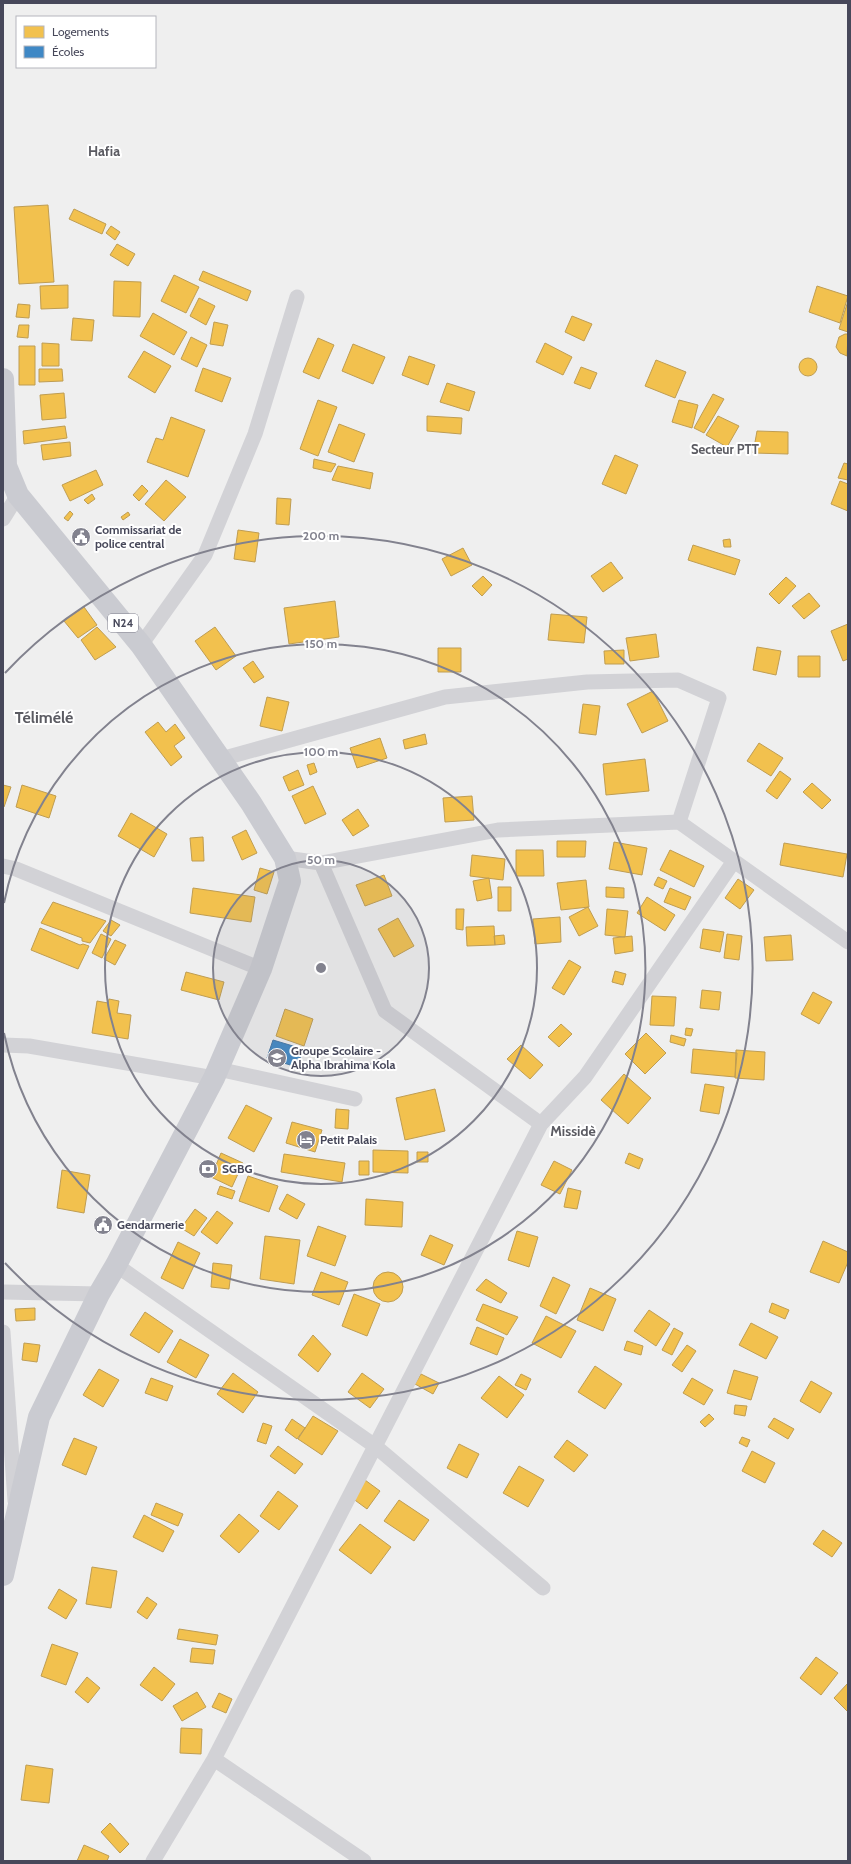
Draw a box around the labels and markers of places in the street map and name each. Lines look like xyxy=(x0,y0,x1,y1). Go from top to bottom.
place label: Commissariat de police central xyxy=(95,522,181,551)
public building icon: Commissariat de police central xyxy=(70,526,92,548)
centre of rings xyxy=(314,961,328,975)
place label: Groupe Scolaire - Alpha Ibrahima Kola xyxy=(291,1043,395,1072)
school or university icon: Groupe Scolaire - Alpha Ibrahima Kola xyxy=(266,1047,288,1069)
hotel icon: Petit Palais xyxy=(295,1129,317,1151)
place label: Petit Palais xyxy=(320,1132,377,1147)
bank icon: SGBG xyxy=(197,1158,219,1180)
place label: SGBG xyxy=(222,1161,252,1176)
public building icon: Gendarmerie xyxy=(92,1214,114,1236)
place label: Gendarmerie xyxy=(117,1217,184,1232)

